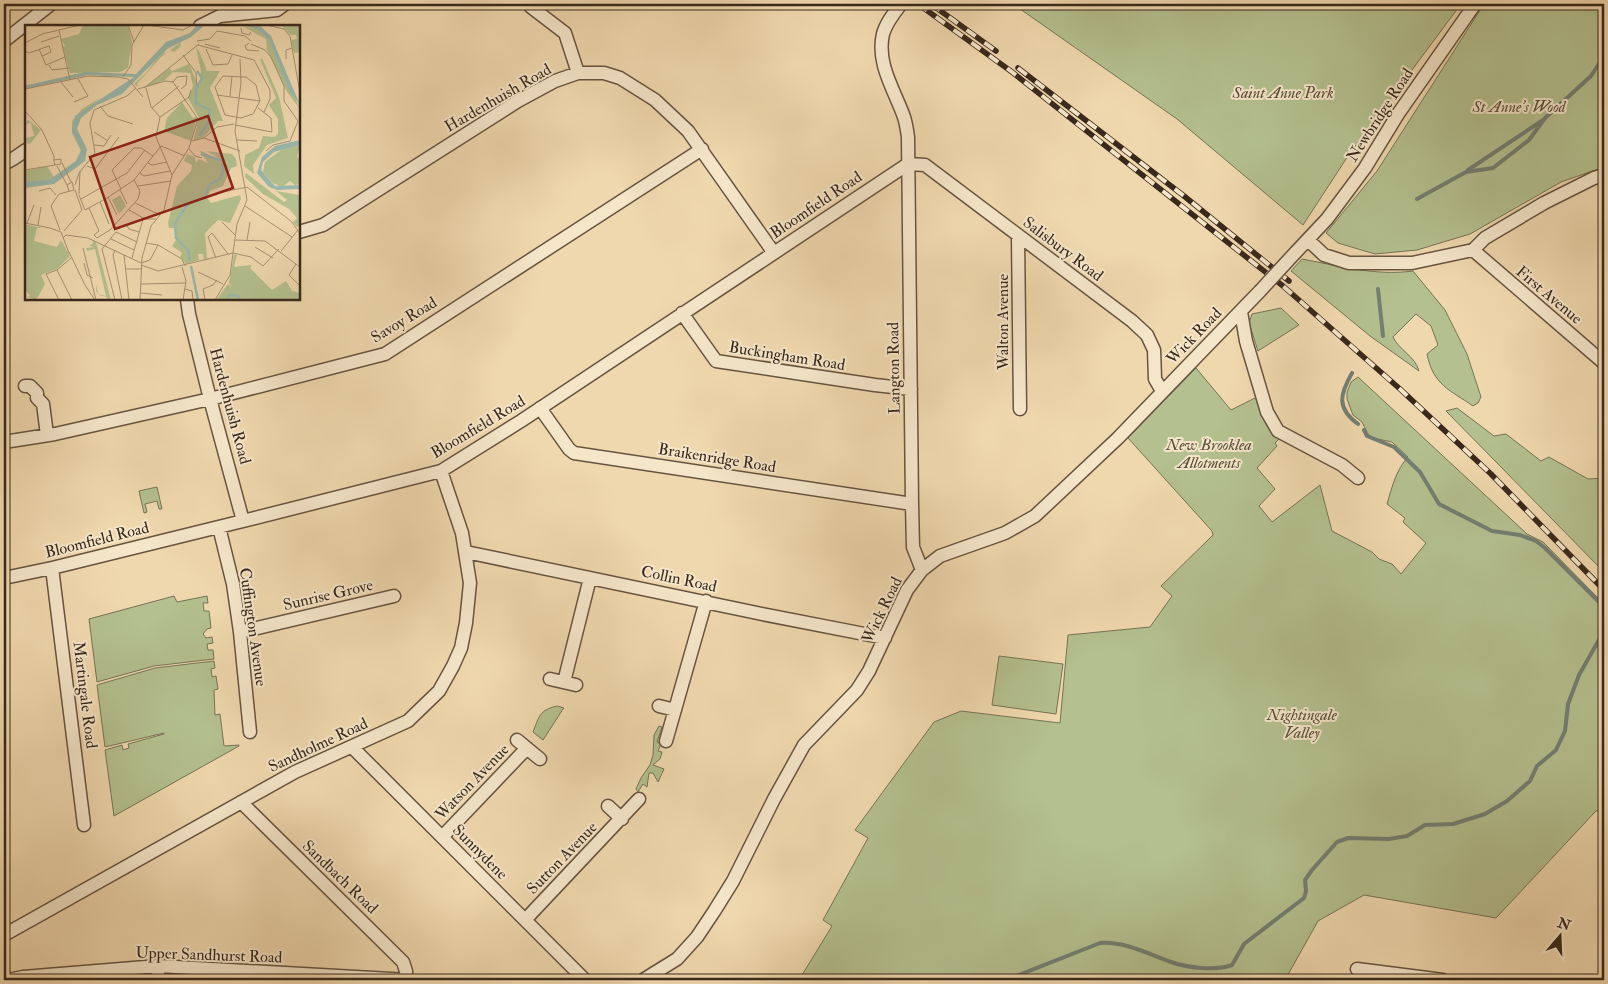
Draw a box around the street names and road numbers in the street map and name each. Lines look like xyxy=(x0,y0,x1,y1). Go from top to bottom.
street label: Hardenhuish Road xyxy=(441,59,555,137)
street label: Newbridge Road xyxy=(1342,64,1418,166)
street label: Bloomfield Road xyxy=(766,167,866,243)
street label: Salisbury Road xyxy=(1019,212,1107,286)
street label: First Avenue xyxy=(1512,261,1586,329)
street label: Walton Avenue xyxy=(993,274,1013,371)
street label: Savoy Road xyxy=(367,292,441,347)
street label: Wick Road xyxy=(1161,303,1226,369)
street label: Langton Road xyxy=(883,322,905,414)
street label: Buckingham Road xyxy=(727,337,847,375)
street label: Hardenhuish Road xyxy=(205,346,255,467)
street label: Bloomfield Road xyxy=(427,391,529,463)
street label: Braikenridge Road xyxy=(657,439,777,477)
street label: Bloomfield Road xyxy=(43,517,151,563)
street label: Collin Road xyxy=(639,561,719,597)
street label: Cuffington Avenue xyxy=(235,566,271,688)
street label: Wick Road xyxy=(857,573,907,647)
street label: Sunrise Grove xyxy=(281,575,375,615)
street label: Martingale Road xyxy=(69,640,101,750)
street label: Sandholme Road xyxy=(265,713,371,777)
street label: Watson Avenue xyxy=(430,740,513,825)
street label: Sutton Avenue xyxy=(522,817,602,898)
street label: Sunnydene xyxy=(448,820,512,884)
street label: Sandbach Road xyxy=(298,836,382,918)
street label: Upper Sandhurst Road xyxy=(135,942,283,969)

